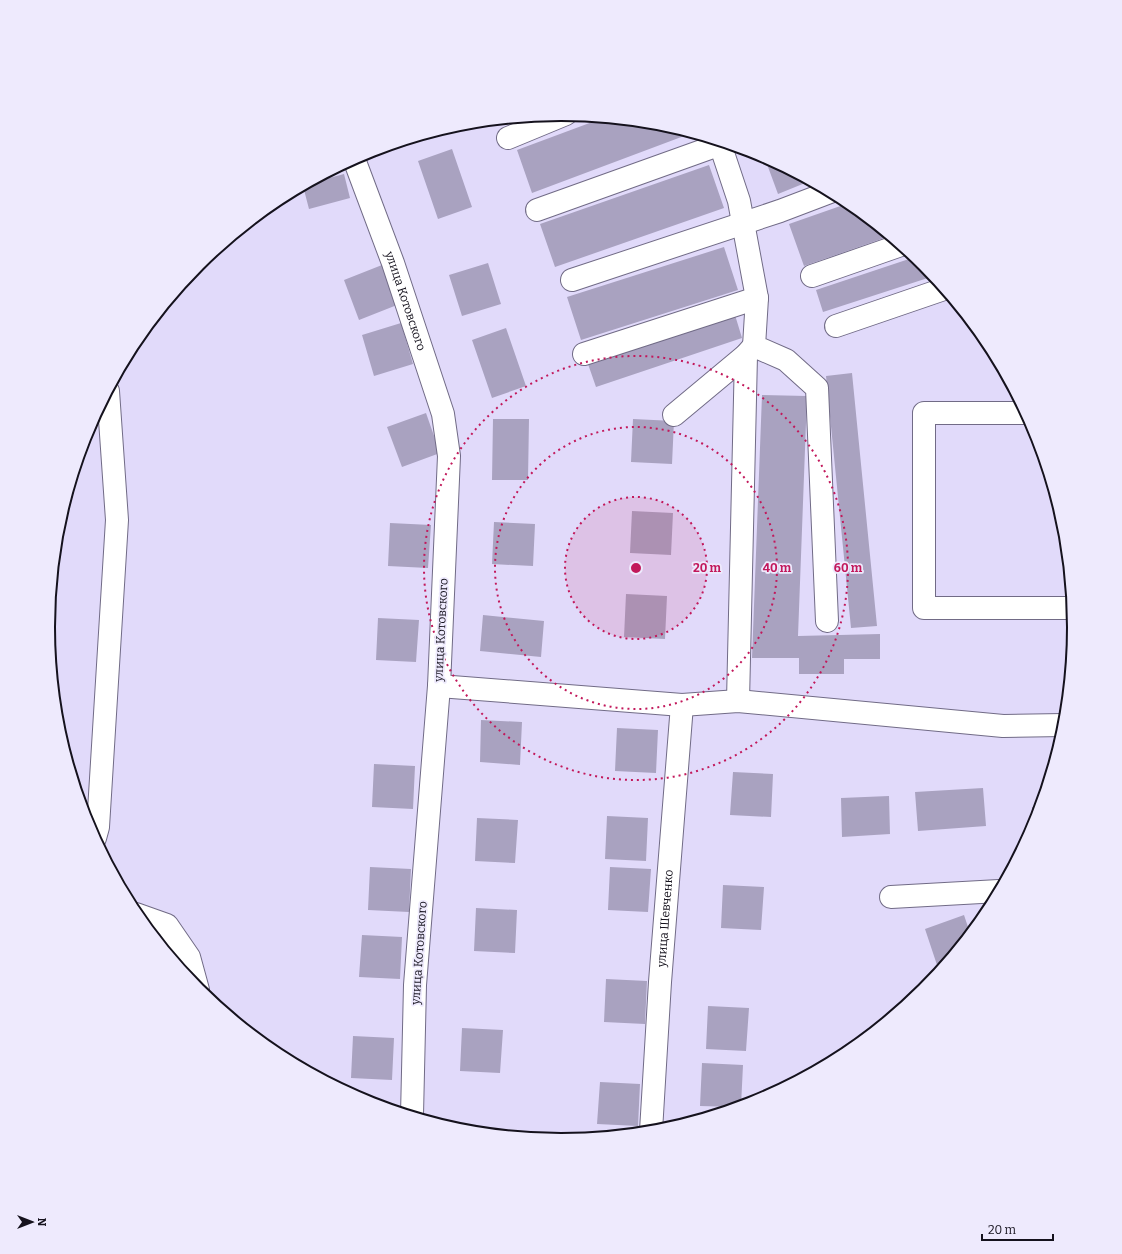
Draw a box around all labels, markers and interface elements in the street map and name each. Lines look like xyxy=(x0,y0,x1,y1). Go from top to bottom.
street label: улица Котовского xyxy=(382,248,429,353)
centre of rings xyxy=(629,561,643,575)
text: 20 m xyxy=(693,561,722,575)
text: 40 m xyxy=(763,561,792,575)
text: 60 m xyxy=(834,561,863,575)
street label: улица Котовского xyxy=(431,578,451,683)
street label: улица Шевченко xyxy=(654,869,676,969)
street label: улица Котовского xyxy=(408,901,430,1006)
north arrow xyxy=(12,1202,52,1242)
scale bar xyxy=(982,1216,1053,1242)
text: N xyxy=(35,1218,48,1227)
text: 20 m xyxy=(988,1223,1017,1237)

